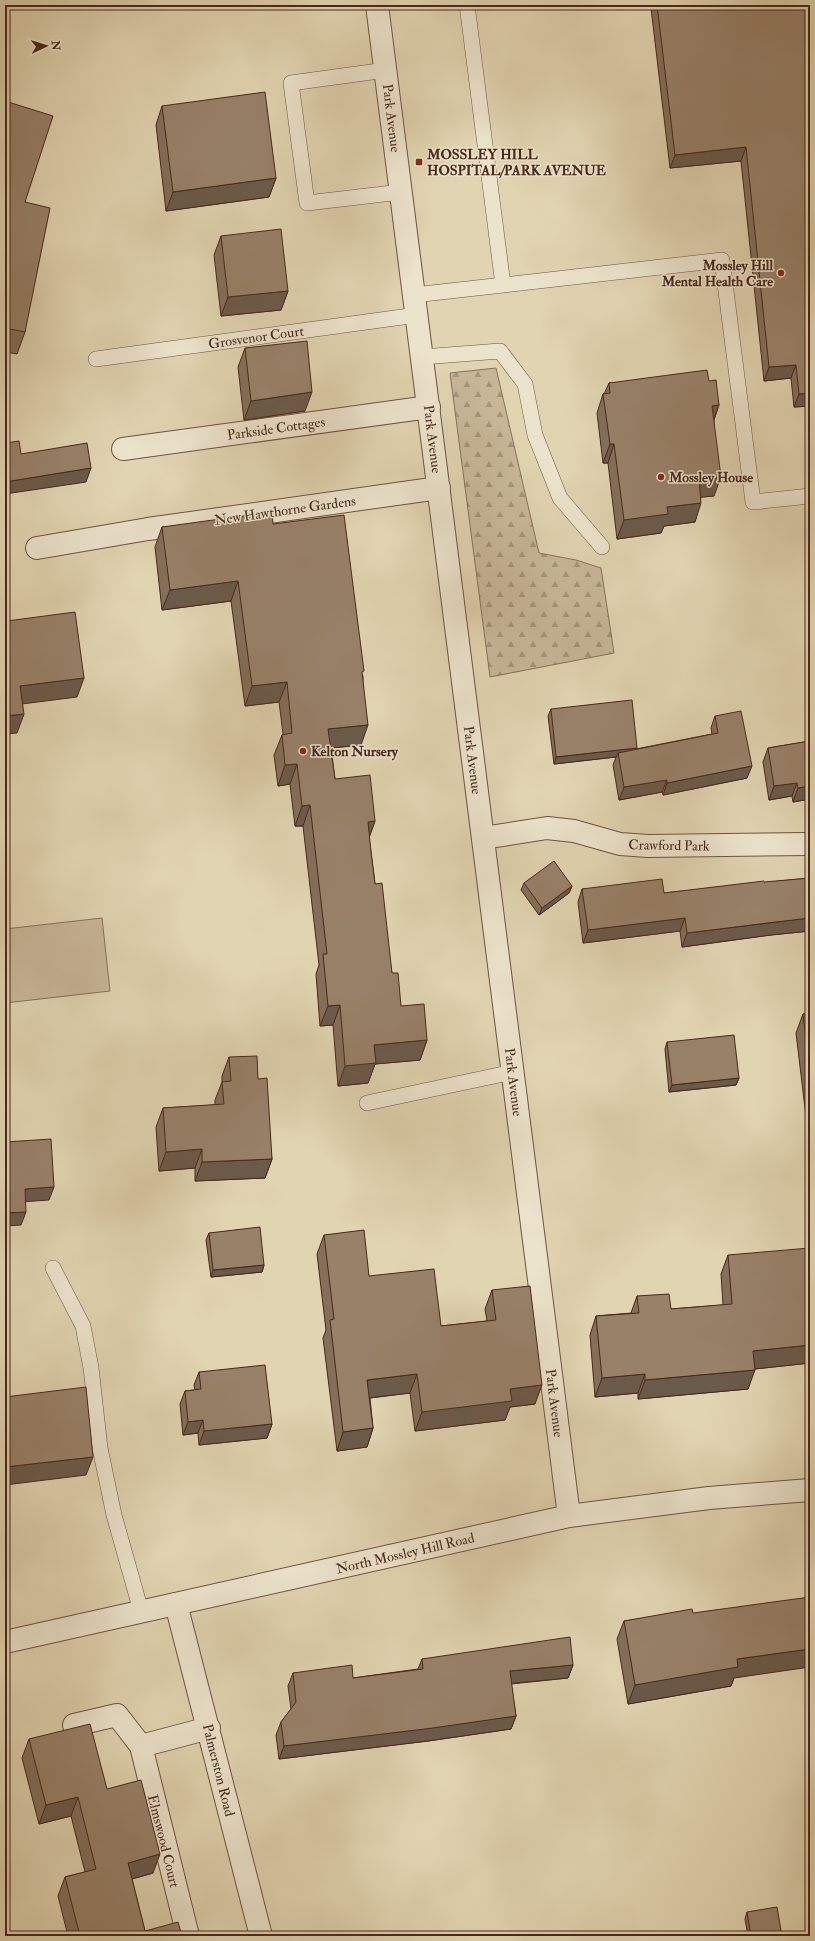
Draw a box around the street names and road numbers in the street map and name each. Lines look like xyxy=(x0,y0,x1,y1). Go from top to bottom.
street label: Park Avenue xyxy=(379,83,404,153)
street label: Grosvenor Court xyxy=(207,322,305,353)
street label: Park Avenue xyxy=(420,404,445,474)
street label: Parkside Cottages xyxy=(226,413,326,444)
street label: New Hawthorne Gardens xyxy=(213,492,357,529)
street label: Park Avenue xyxy=(460,725,485,795)
street label: Crawford Park xyxy=(628,836,710,855)
street label: Park Avenue xyxy=(501,1047,526,1117)
street label: Park Avenue xyxy=(542,1368,567,1438)
street label: North Mossley Hill Road xyxy=(334,1529,476,1579)
street label: Palmerston Road xyxy=(199,1722,238,1818)
street label: Elmswood Court xyxy=(144,1793,183,1890)

